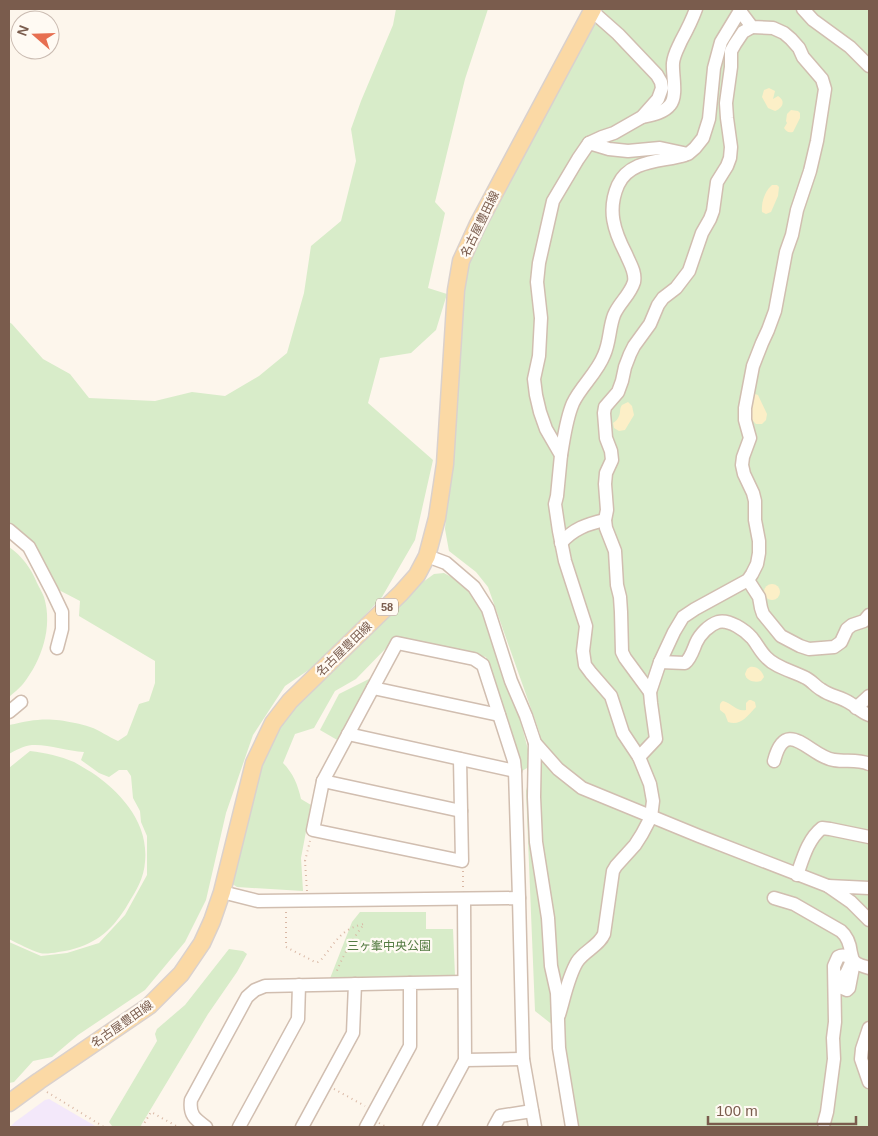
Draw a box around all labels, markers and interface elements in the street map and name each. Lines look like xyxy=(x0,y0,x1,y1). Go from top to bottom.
north arrow xyxy=(10,10,60,60)
text: N xyxy=(14,23,32,38)
street label: 名古屋豊田線 xyxy=(458,189,502,259)
road number: 58 xyxy=(376,598,398,616)
street label: 名古屋豊田線 xyxy=(313,619,375,679)
park label: 三ヶ峯中央公園 xyxy=(347,939,431,953)
street label: 名古屋豊田線 xyxy=(88,998,156,1050)
scale bar xyxy=(708,1094,856,1126)
text: 100 m xyxy=(716,1102,758,1119)

